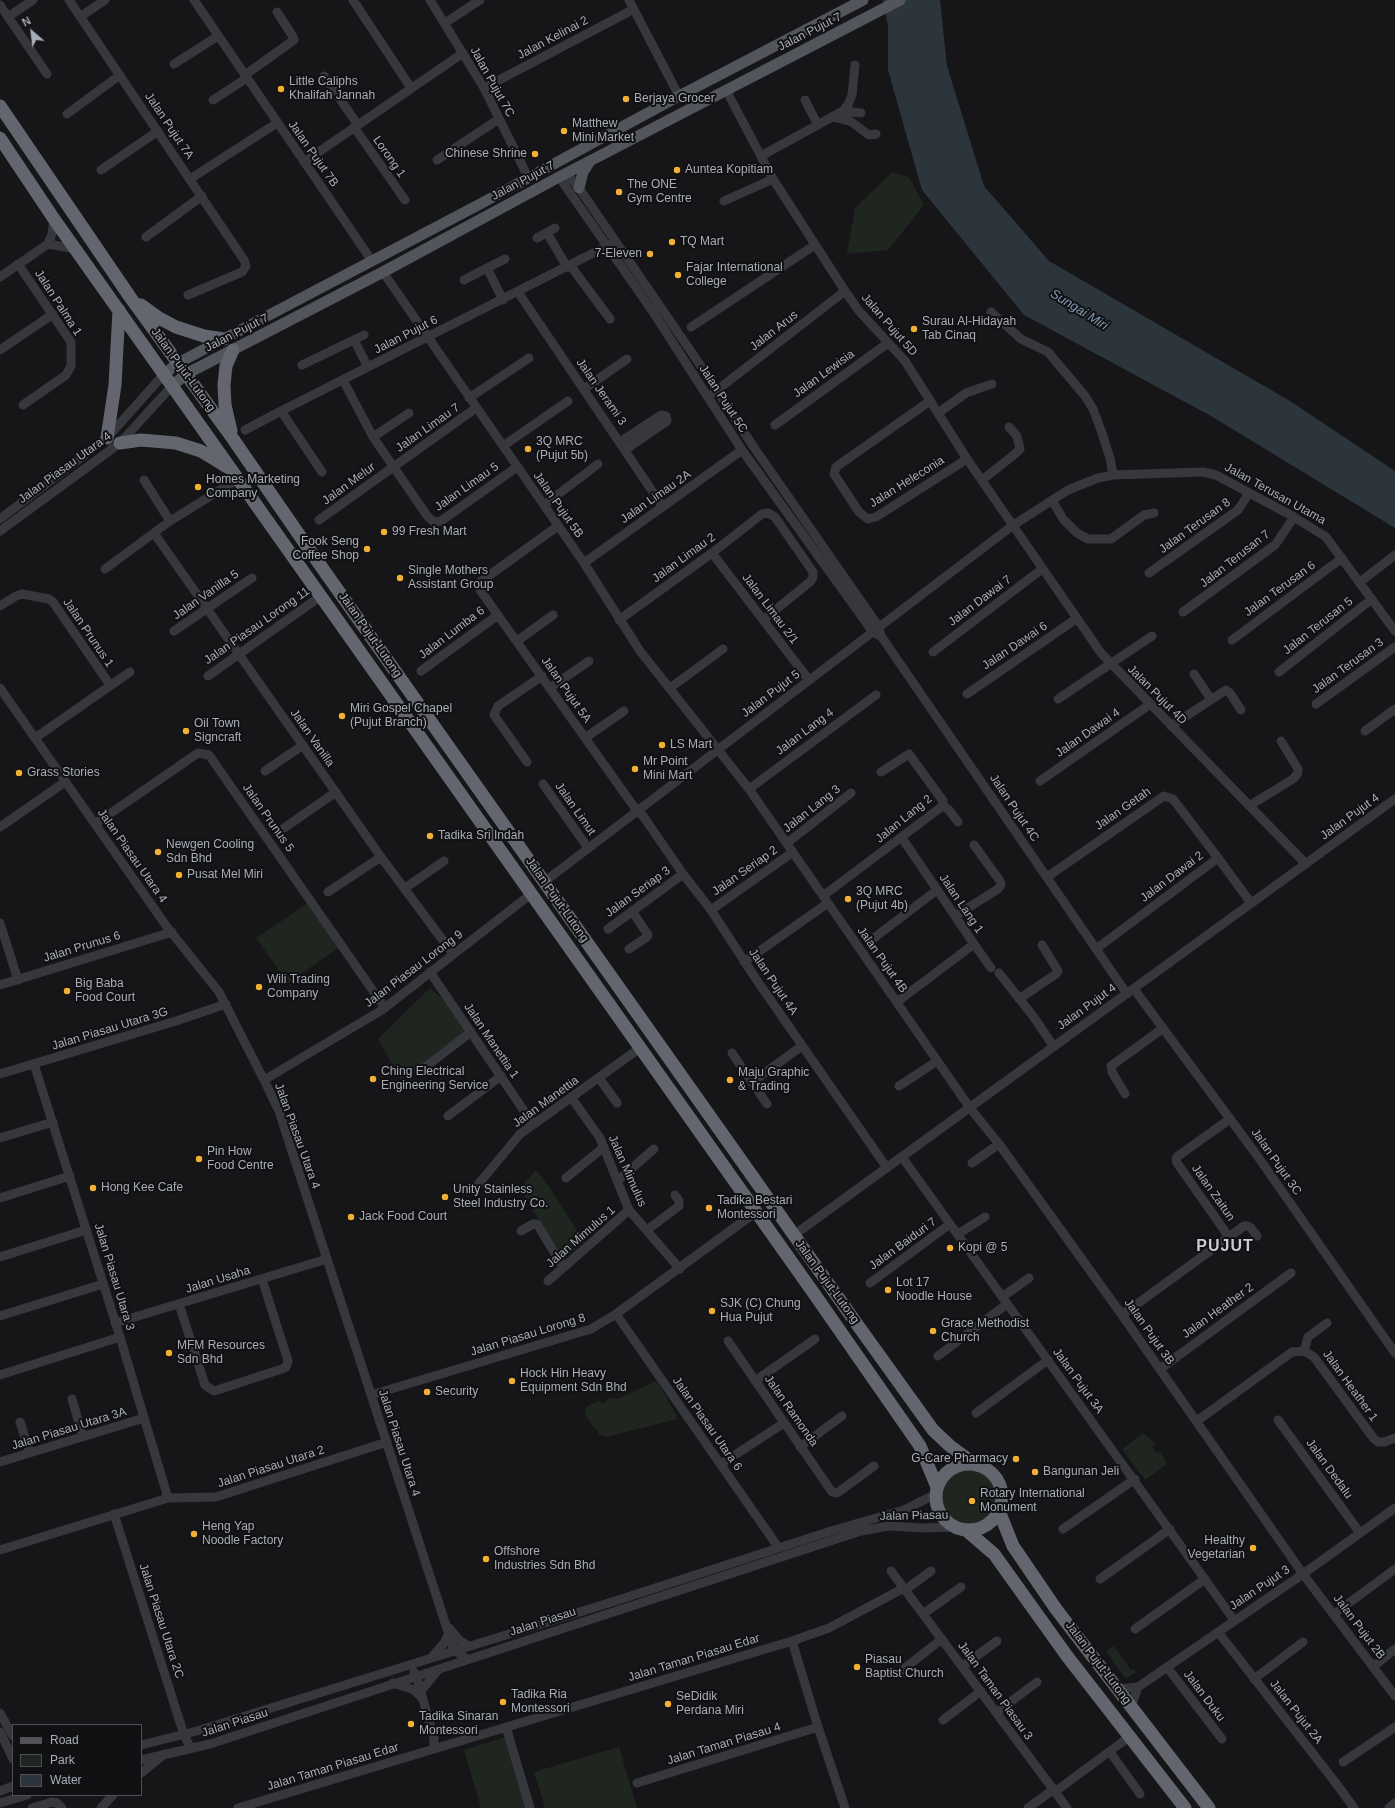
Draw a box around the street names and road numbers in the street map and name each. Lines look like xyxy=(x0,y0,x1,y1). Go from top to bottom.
street label: Jalan Pujut 7 xyxy=(776,10,844,54)
street label: Jalan Kelinai 2 xyxy=(515,13,591,63)
street label: Jalan Pujut 7C xyxy=(467,44,517,120)
street label: Jalan Pujut 7A xyxy=(141,90,197,162)
street label: Jalan Pujut 7B xyxy=(285,118,341,190)
street label: Lorong 1 xyxy=(370,133,408,181)
street label: Jalan Pujut 7 xyxy=(489,158,557,204)
street label: Jalan Palma 1 xyxy=(31,267,85,339)
street label: Jalan Pujut 5D xyxy=(858,291,920,359)
street label: Jalan Arus xyxy=(747,308,801,354)
street label: Jalan Pujut 7 xyxy=(203,311,271,355)
street label: Jalan Pujut 6 xyxy=(372,313,440,357)
street label: Jalan Pujut-Lutong xyxy=(148,325,218,415)
street label: Jalan Lewisia xyxy=(791,347,857,401)
street label: Jalan Jerami 3 xyxy=(573,356,629,428)
street label: Jalan Pujut 5C xyxy=(696,362,750,436)
street label: Jalan Limau 7 xyxy=(393,401,463,455)
street label: Jalan Piasau Utara 4 xyxy=(16,429,114,507)
street label: Jalan Heleconia xyxy=(867,453,947,511)
street label: Jalan Melur xyxy=(320,460,378,508)
street label: Jalan Limau 5 xyxy=(432,460,502,514)
street label: Jalan Terusan Utama xyxy=(1222,460,1328,528)
street label: Jalan Limau 2A xyxy=(618,467,694,527)
street label: Jalan Pujut 5B xyxy=(530,469,586,541)
street label: Jalan Terusan 8 xyxy=(1156,495,1234,557)
street label: Jalan Terusan 7 xyxy=(1197,527,1273,591)
street label: Jalan Limau 2 xyxy=(650,530,718,586)
street label: Jalan Terusan 6 xyxy=(1241,558,1319,620)
street label: Jalan Vanilla 5 xyxy=(170,567,242,623)
street label: Jalan Limau 2/1 xyxy=(739,571,801,647)
street label: Jalan Dawai 7 xyxy=(946,573,1014,629)
street label: Jalan Piasau Lorong 11 xyxy=(202,584,312,668)
street label: Jalan Pujut-Lutong xyxy=(335,590,405,680)
street label: Jalan Terusan 5 xyxy=(1280,594,1356,658)
street label: Jalan Prunus 1 xyxy=(60,596,116,670)
street label: Jalan Lumba 6 xyxy=(416,604,488,662)
street label: Jalan Dawai 6 xyxy=(980,619,1050,673)
street label: Jalan Terusan 3 xyxy=(1309,635,1387,697)
street label: Jalan Pujut 5A xyxy=(538,654,594,726)
street label: Jalan Pujut 4D xyxy=(1124,662,1190,728)
street label: Jalan Pujut 5 xyxy=(739,667,803,721)
street label: Jalan Dawai 4 xyxy=(1053,705,1123,761)
street label: Jalan Vanilla xyxy=(287,706,337,770)
street label: Jalan Lang 4 xyxy=(773,706,837,758)
street label: Jalan Pujut 4C xyxy=(986,772,1042,844)
street label: Jalan Limut xyxy=(552,780,598,838)
street label: Jalan Prunus 5 xyxy=(239,781,297,855)
street label: Jalan Lang 3 xyxy=(780,782,844,836)
street label: Jalan Getah xyxy=(1092,785,1154,833)
street label: Jalan Pujut 4 xyxy=(1318,791,1382,843)
street label: Jalan Lang 2 xyxy=(873,792,935,846)
street label: Jalan Piasau Utara 4 xyxy=(94,806,170,906)
street label: Jalan Seriap 2 xyxy=(709,843,781,899)
street label: Jalan Dawai 2 xyxy=(1138,849,1206,905)
street label: Jalan Pujut-Lutong xyxy=(522,855,592,945)
street label: Jalan Seriap 3 xyxy=(603,864,673,920)
street label: Jalan Lang 1 xyxy=(936,871,986,937)
street label: Jalan Pujut 4B xyxy=(854,924,910,996)
street label: Jalan Piasau Lorong 9 xyxy=(362,927,466,1011)
street label: Jalan Prunus 6 xyxy=(42,928,122,966)
street label: Jalan Pujut 4A xyxy=(745,946,801,1018)
street label: Jalan Pujut 4 xyxy=(1055,981,1119,1033)
street label: Jalan Manettia 1 xyxy=(460,1000,522,1082)
street label: Jalan Piasau Utara 3G xyxy=(50,1004,170,1054)
street label: Jalan Manettia xyxy=(510,1073,582,1131)
street label: Jalan Piasau Utara 4 xyxy=(271,1081,323,1191)
street label: Jalan Pujut 3C xyxy=(1248,1126,1304,1198)
street label: Jalan Mimulus xyxy=(605,1133,649,1209)
street label: Jalan Zaitun xyxy=(1188,1162,1238,1224)
street label: Jalan Mimulus 1 xyxy=(544,1203,618,1271)
street label: Jalan Baiduri 7 xyxy=(867,1215,939,1273)
street label: Jalan Piasau Utara 3 xyxy=(91,1222,137,1332)
street label: Jalan Pujut-Lutong xyxy=(792,1237,862,1327)
street label: Jalan Usaha xyxy=(184,1263,252,1297)
street label: Jalan Heather 2 xyxy=(1179,1280,1257,1342)
street label: Jalan Pujut 3B xyxy=(1121,1296,1177,1368)
street label: Jalan Piasau Lorong 8 xyxy=(469,1311,587,1359)
street label: Jalan Pujut 3A xyxy=(1049,1345,1107,1417)
street label: Jalan Heather 1 xyxy=(1319,1347,1381,1425)
street label: Jalan Ramonda xyxy=(761,1372,821,1450)
street label: Jalan Piasau Utara 6 xyxy=(669,1374,745,1474)
street label: Jalan Piasau Utara 4 xyxy=(375,1388,423,1498)
street label: Jalan Piasau Utara 3A xyxy=(10,1405,128,1453)
street label: Jalan Dedalu xyxy=(1303,1436,1355,1502)
street label: Jalan Piasau Utara 2 xyxy=(216,1443,326,1491)
street label: Jalan Piasau xyxy=(880,1508,948,1524)
street label: Jalan Piasau Utara 2C xyxy=(136,1562,186,1680)
street label: Jalan Pujut 3 xyxy=(1227,1563,1293,1613)
street label: Jalan Pujut 2B xyxy=(1330,1592,1388,1662)
street label: Jalan Piasau xyxy=(508,1605,578,1639)
street label: Jalan Pujut-Lutong xyxy=(1062,1619,1134,1707)
street label: Jalan Taman Piasau Edar xyxy=(627,1631,761,1685)
street label: Jalan Taman Piasau 3 xyxy=(954,1639,1036,1743)
street label: Jalan Duku xyxy=(1180,1668,1228,1724)
street label: Jalan Pujut 2A xyxy=(1267,1677,1325,1747)
street label: Jalan Piasau xyxy=(200,1706,270,1740)
street label: Jalan Taman Piasau 4 xyxy=(665,1720,783,1768)
street label: Jalan Taman Piasau Edar xyxy=(266,1740,400,1794)

